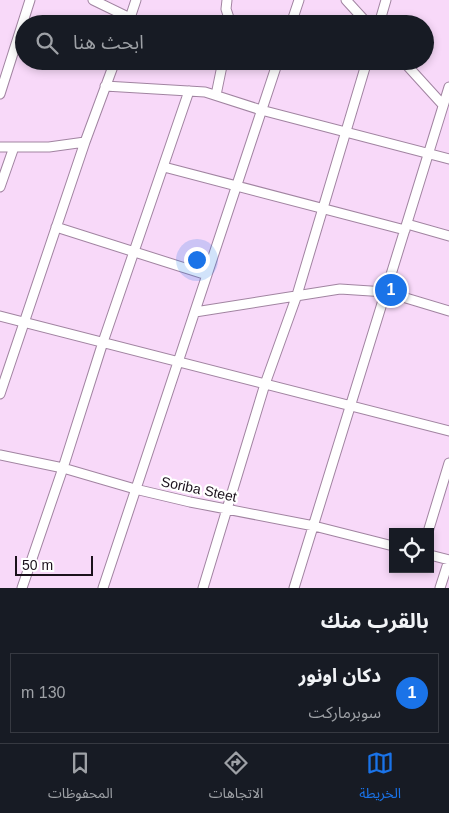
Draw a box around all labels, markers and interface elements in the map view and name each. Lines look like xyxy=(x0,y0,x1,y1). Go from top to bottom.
search box xyxy=(15,15,434,70)
icon: search xyxy=(33,29,61,57)
text: ابحث هنا xyxy=(73,32,144,53)
your location xyxy=(184,247,210,273)
pin: 1 xyxy=(375,271,407,309)
street label: Soriba Steet xyxy=(160,473,238,505)
map controls xyxy=(389,528,434,573)
button: locate xyxy=(389,528,434,573)
scale bar xyxy=(15,553,92,576)
text: 50 m xyxy=(22,557,53,573)
text: بالقرب منك xyxy=(321,609,429,632)
text: دكان اونور xyxy=(299,665,381,686)
text: 130 m xyxy=(21,684,65,701)
text: 1 xyxy=(408,684,416,701)
text: سوبرماركت xyxy=(309,704,381,721)
tab: المحفوظات xyxy=(48,749,113,808)
tab: الاتجاهات xyxy=(209,749,263,808)
tab: الخريطة xyxy=(359,749,401,808)

